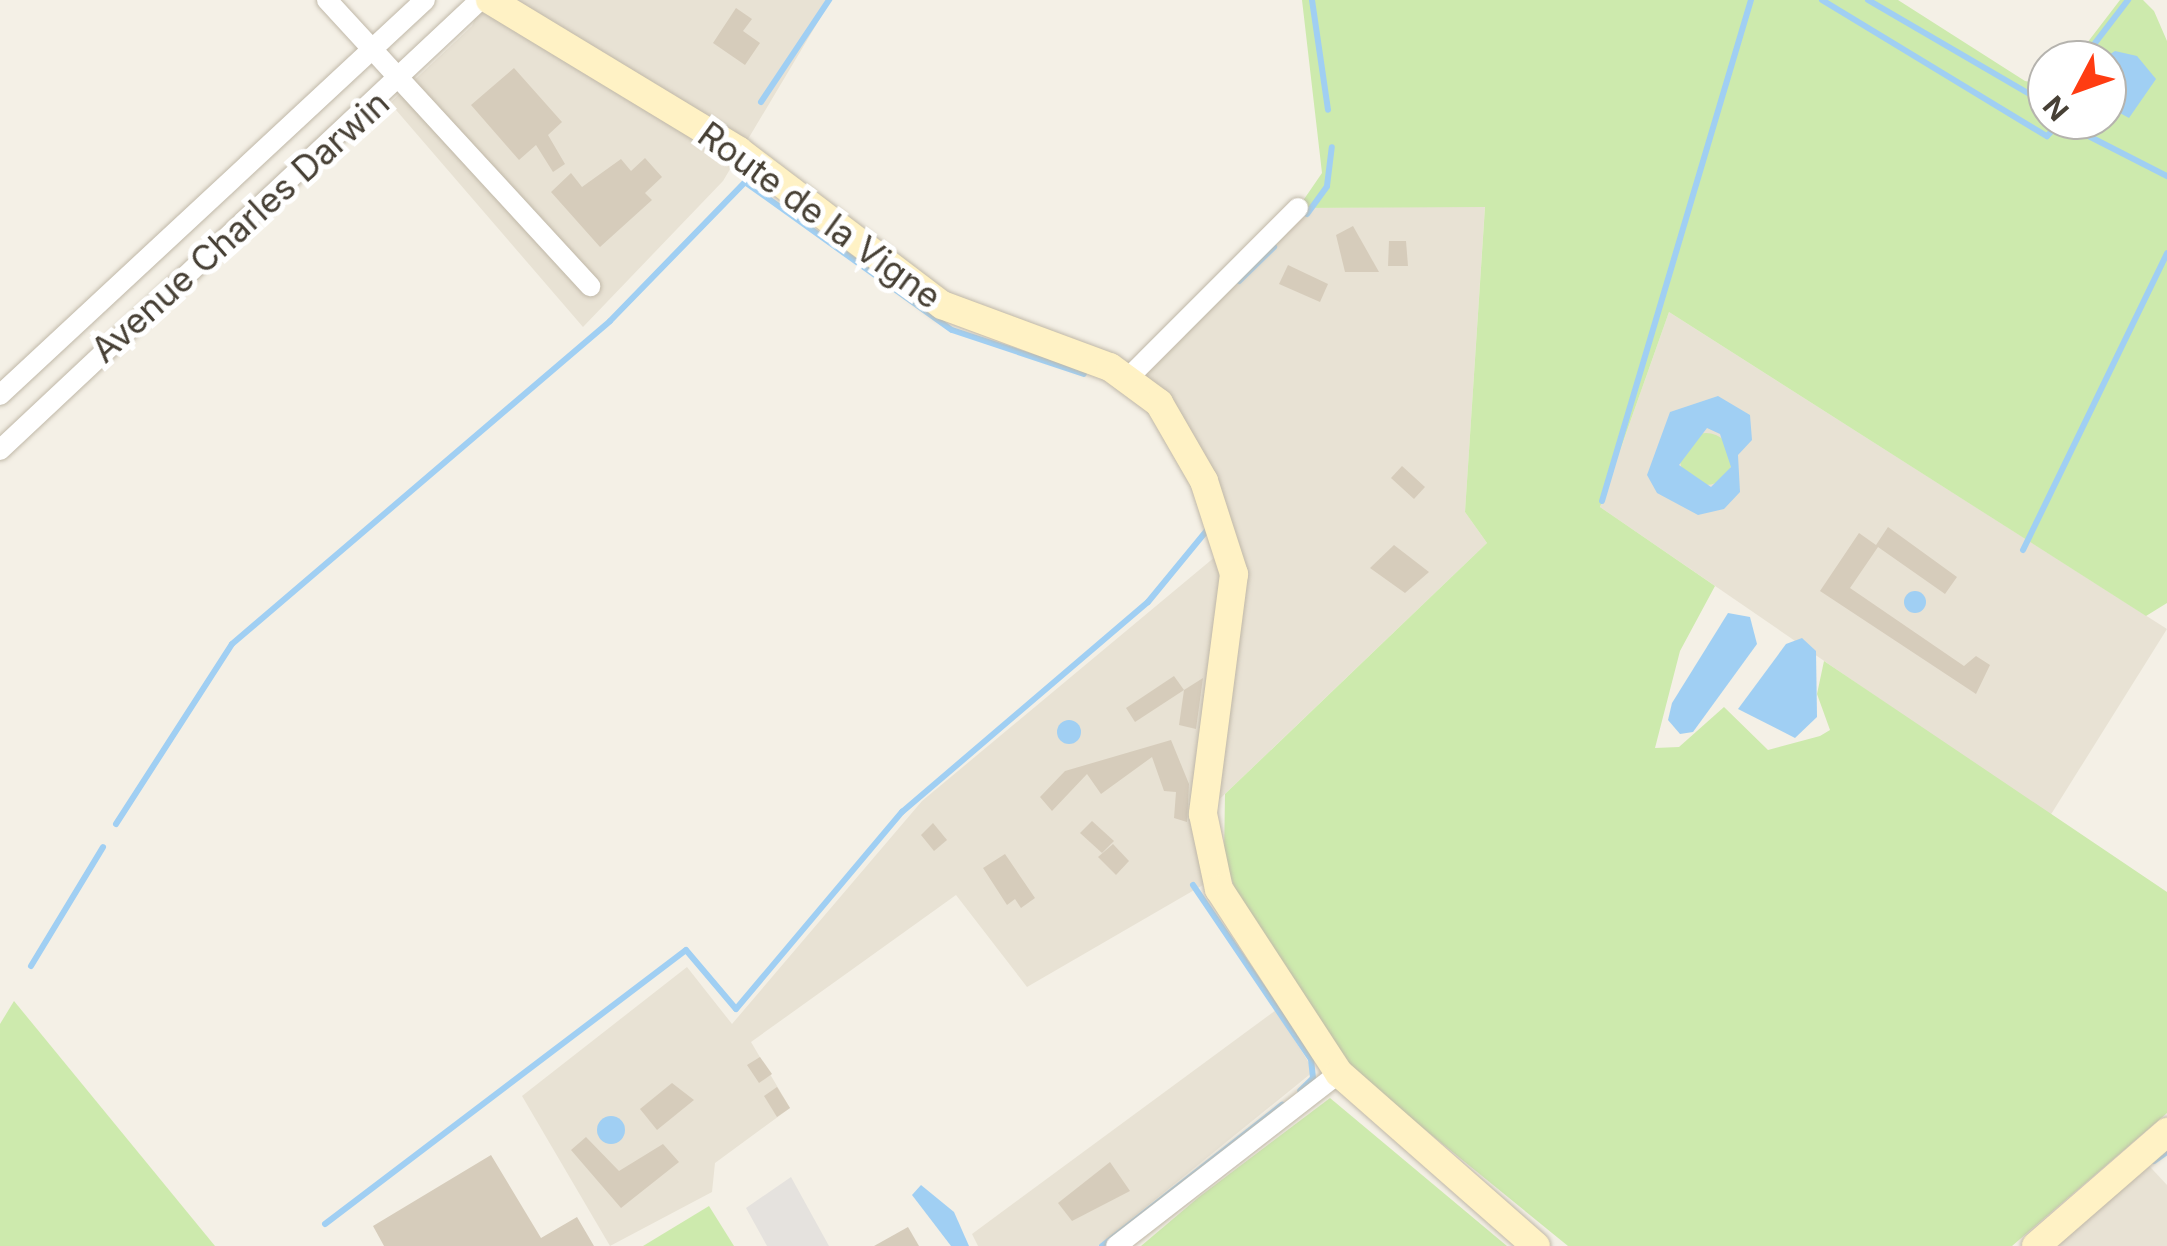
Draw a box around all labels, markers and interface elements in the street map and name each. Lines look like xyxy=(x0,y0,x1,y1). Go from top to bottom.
north arrow xyxy=(2027,40,2127,140)
street label: Avenue Charles Darwin xyxy=(83,81,397,371)
text: N xyxy=(2036,89,2076,128)
street label: Route de la Vigne xyxy=(690,113,950,317)

